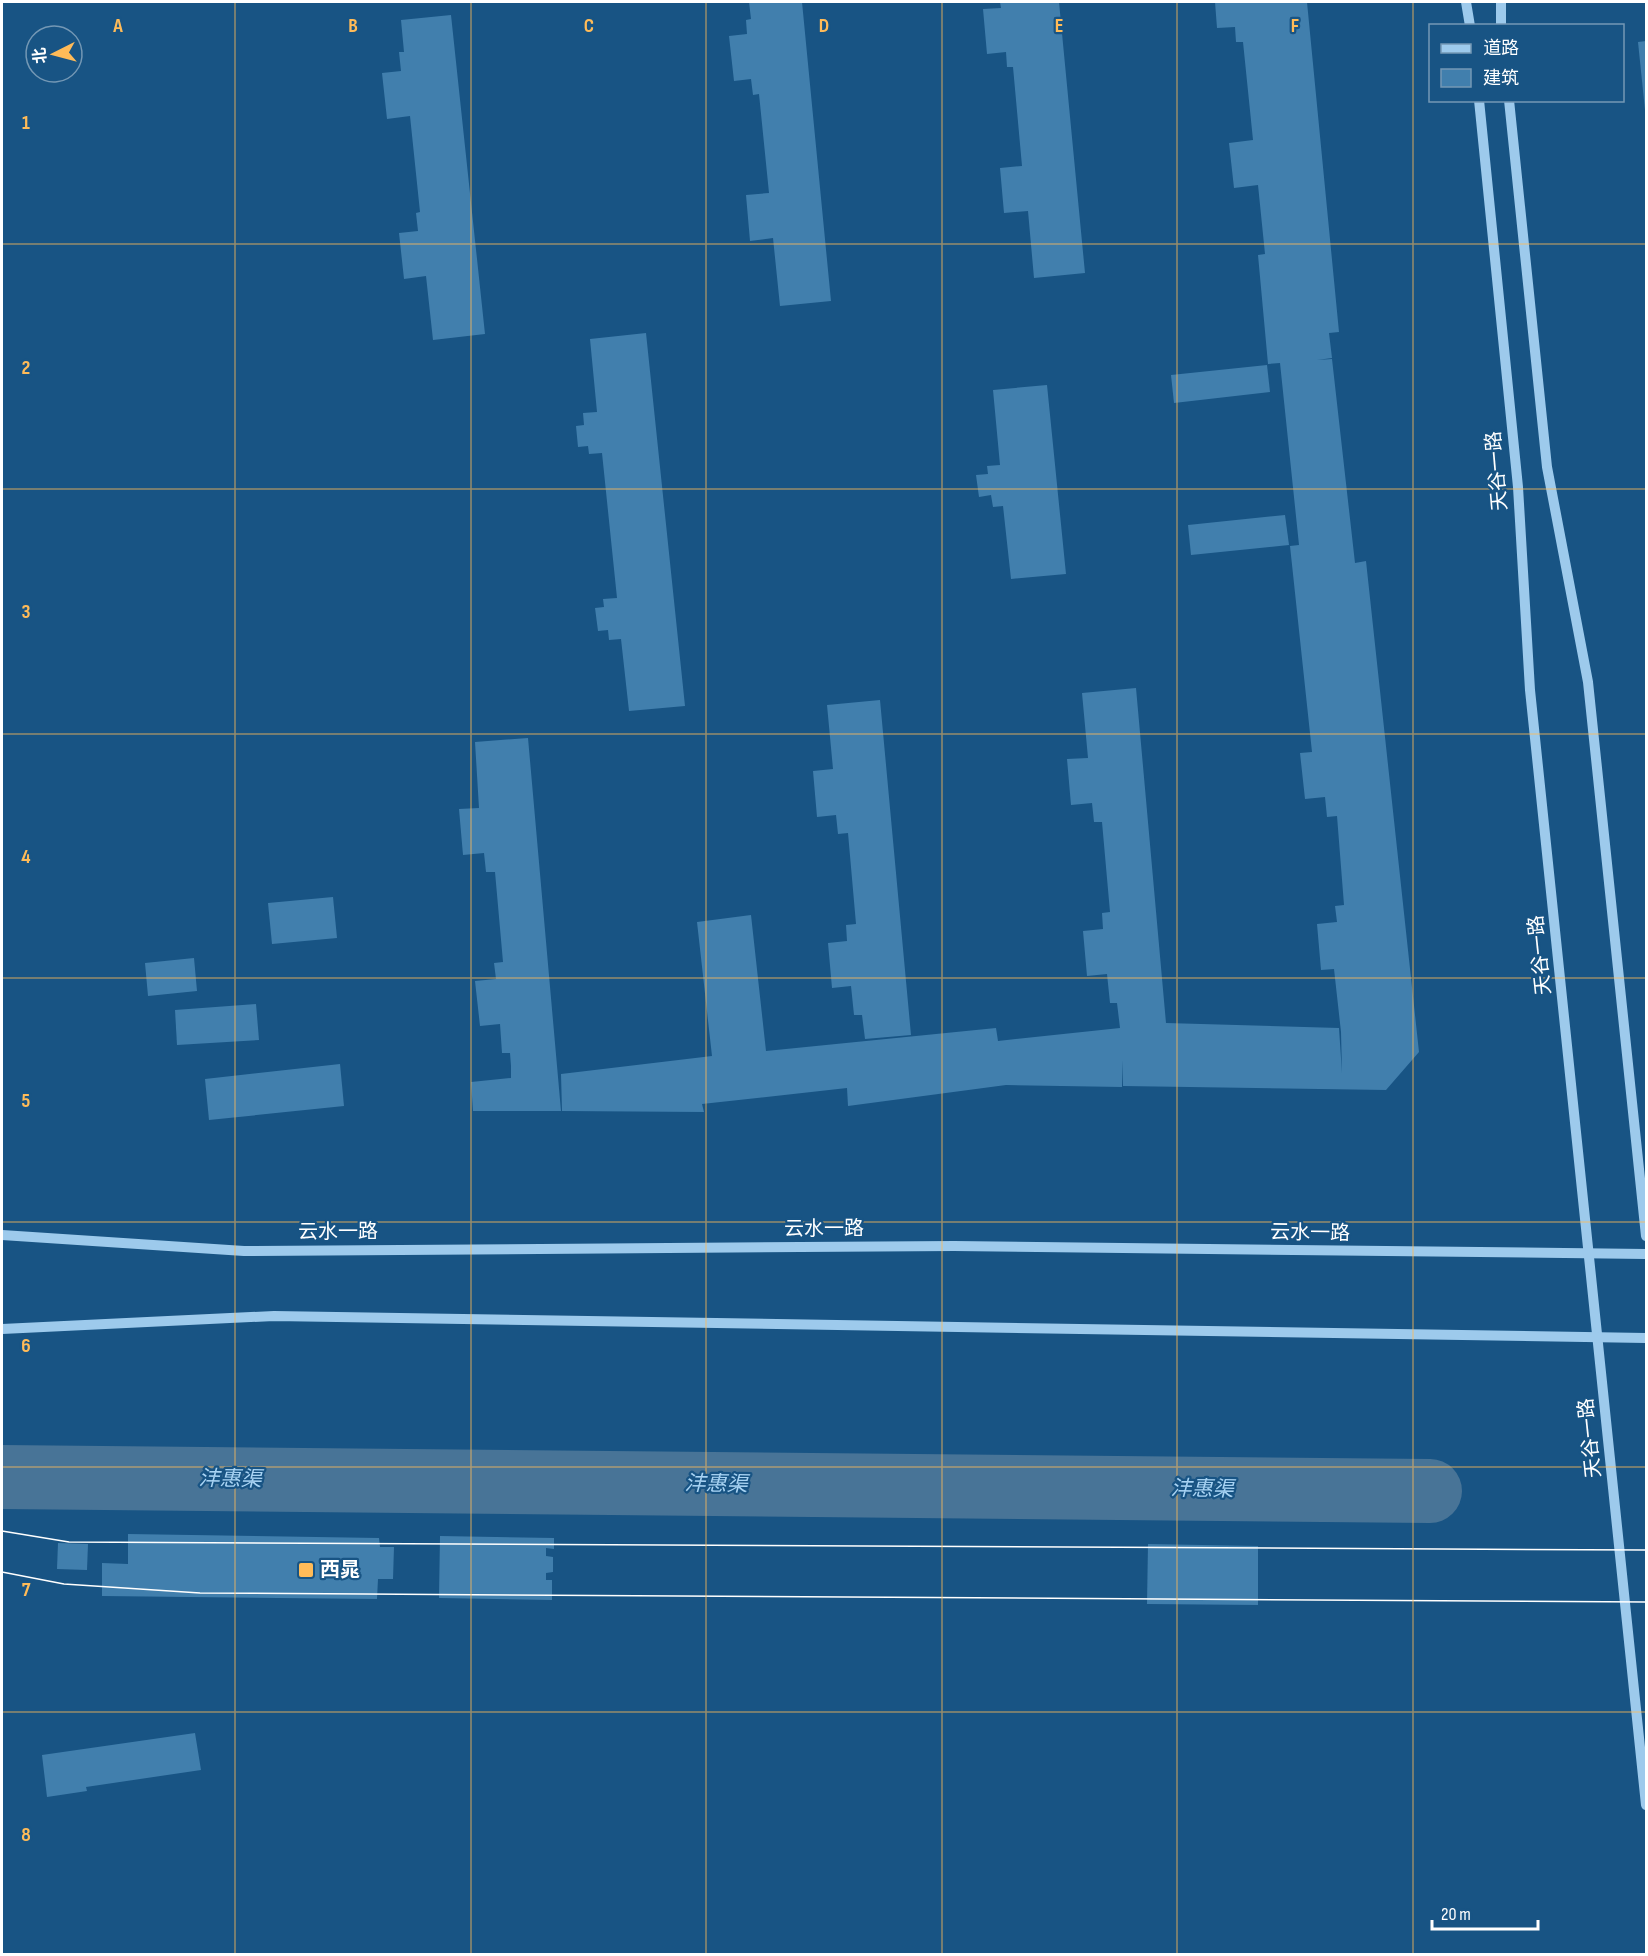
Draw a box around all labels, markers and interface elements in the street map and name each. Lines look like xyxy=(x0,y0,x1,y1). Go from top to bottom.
text: A xyxy=(112,14,123,38)
text: B xyxy=(348,14,358,38)
text: C xyxy=(584,14,594,38)
text: D xyxy=(819,14,829,38)
text: E xyxy=(1055,14,1063,38)
text: F xyxy=(1291,14,1299,38)
north arrow xyxy=(24,24,84,84)
legend xyxy=(1429,24,1624,102)
text: 道路 xyxy=(1483,38,1519,59)
text: 北 xyxy=(30,46,51,64)
text: 建筑 xyxy=(1483,68,1519,89)
text: 1 xyxy=(22,111,30,135)
text: 2 xyxy=(22,356,30,380)
street label: 天谷一路 xyxy=(1482,430,1512,512)
text: 3 xyxy=(22,600,31,624)
text: 4 xyxy=(21,845,31,869)
street label: 天谷一路 xyxy=(1524,914,1556,996)
text: 5 xyxy=(22,1089,31,1113)
street label: 云水一路 xyxy=(784,1217,864,1241)
street label: 云水一路 xyxy=(298,1220,378,1244)
street label: 云水一路 xyxy=(1270,1220,1350,1246)
text: 6 xyxy=(21,1334,31,1358)
street label: 天谷一路 xyxy=(1574,1397,1606,1479)
water label: 沣惠渠 xyxy=(198,1466,265,1492)
water label: 沣惠渠 xyxy=(684,1471,751,1497)
water label: 沣惠渠 xyxy=(1170,1476,1237,1502)
place label: 西晁 xyxy=(320,1558,360,1582)
marker: 西晁 xyxy=(297,1561,315,1579)
text: 7 xyxy=(22,1578,31,1602)
text: 8 xyxy=(21,1823,31,1847)
scale bar xyxy=(1432,1893,1538,1931)
text: 20 m xyxy=(1441,1904,1471,1925)

